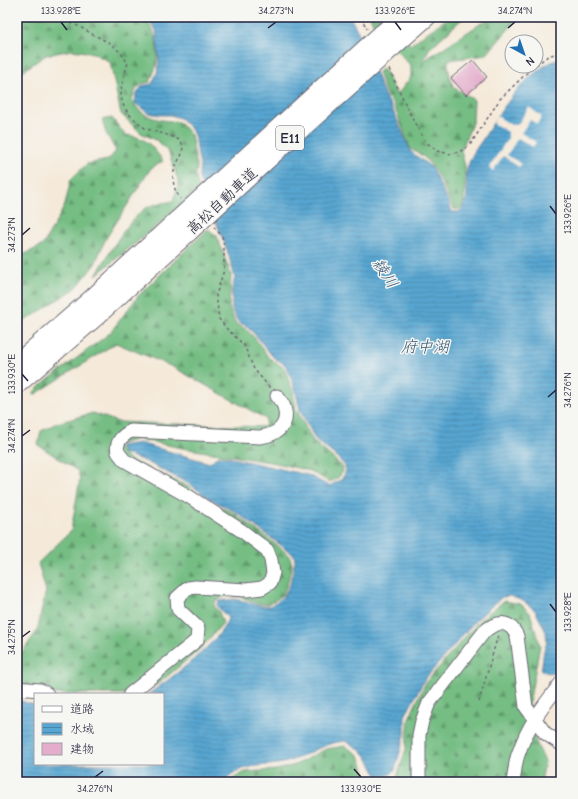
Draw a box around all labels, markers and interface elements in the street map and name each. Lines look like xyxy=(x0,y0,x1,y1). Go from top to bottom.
text: 133.928°E xyxy=(41,5,81,17)
text: 34.273°N xyxy=(258,5,294,17)
text: 133.926°E xyxy=(375,5,415,17)
text: 34.274°N xyxy=(498,5,532,17)
north arrow xyxy=(504,34,544,74)
text: N xyxy=(523,54,537,69)
road number: E11 xyxy=(276,126,304,150)
street label: 高松自動車道 xyxy=(183,164,261,238)
text: 133.926°E xyxy=(562,194,574,234)
text: 34.273°N xyxy=(6,217,18,253)
water label: 綾川 xyxy=(369,255,401,292)
water label: 府中湖 xyxy=(401,338,451,356)
text: 133.930°E xyxy=(6,354,18,394)
text: 34.276°N xyxy=(562,372,574,408)
text: 34.274°N xyxy=(6,419,18,453)
text: 133.928°E xyxy=(562,592,574,632)
text: 34.275°N xyxy=(6,619,18,655)
legend xyxy=(34,693,164,765)
text: 道路 xyxy=(70,702,94,716)
text: 水域 xyxy=(70,722,94,736)
text: 建物 xyxy=(70,742,94,756)
text: 34.276°N xyxy=(77,783,113,795)
text: 133.930°E xyxy=(341,783,381,795)

